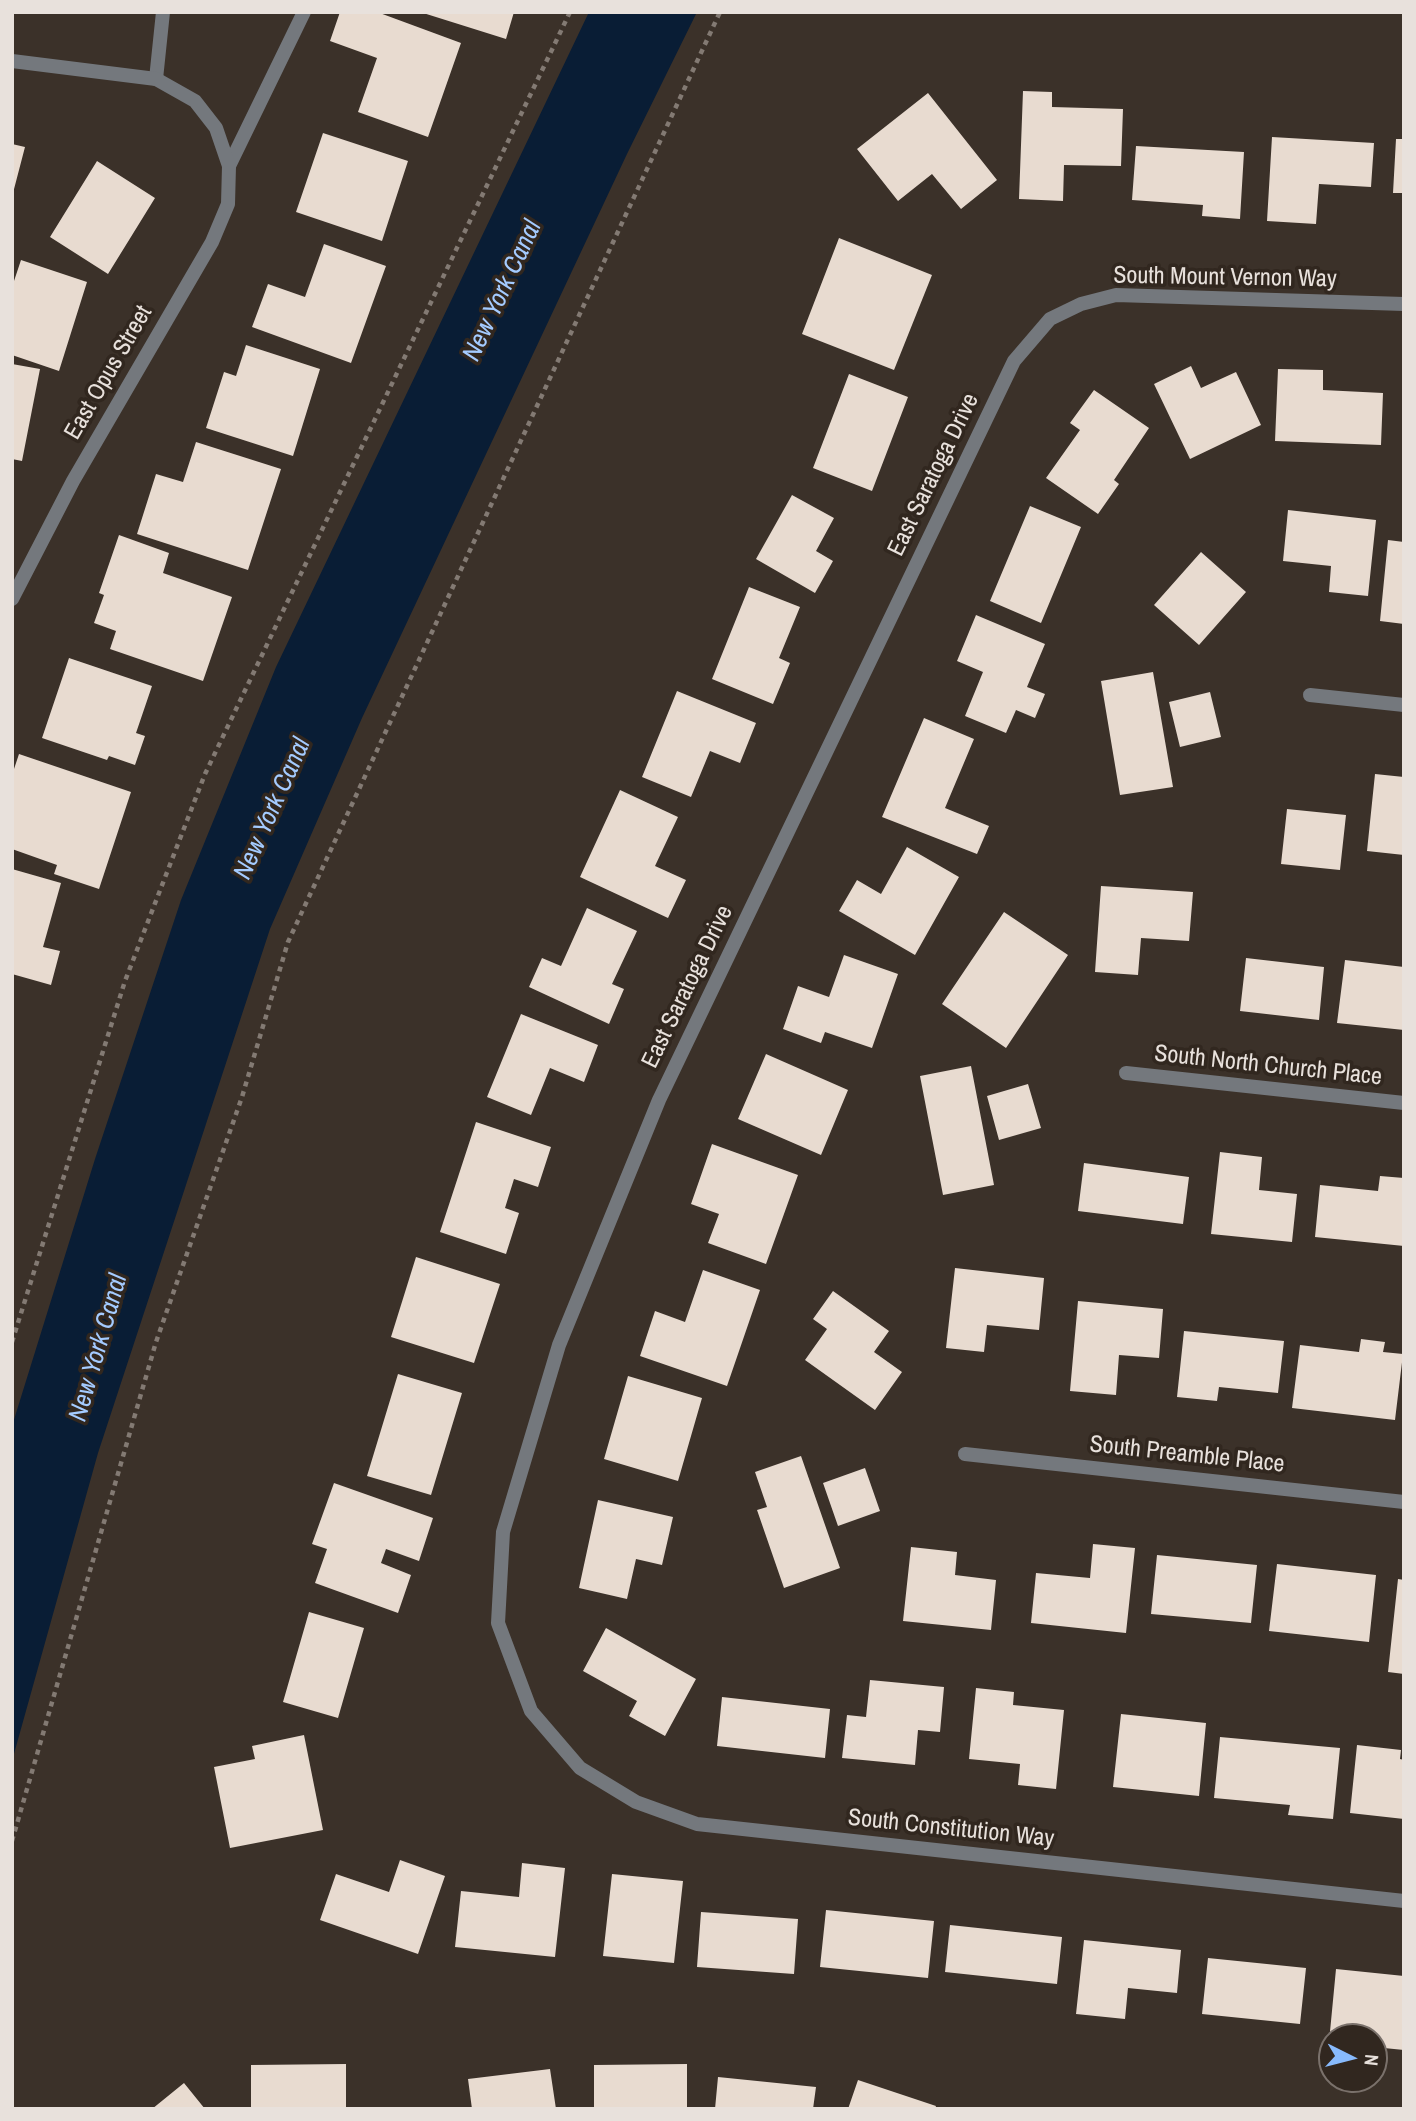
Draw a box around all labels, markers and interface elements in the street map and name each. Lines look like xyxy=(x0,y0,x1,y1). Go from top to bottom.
water label: New York Canal xyxy=(457,216,549,366)
street label: South Mount Vernon Way xyxy=(1113,262,1337,294)
street label: East Opus Street xyxy=(59,301,159,445)
street label: East Saratoga Drive xyxy=(882,389,986,561)
water label: New York Canal xyxy=(228,733,318,885)
street label: East Saratoga Drive xyxy=(636,901,740,1073)
street label: South North Church Place xyxy=(1153,1040,1383,1092)
water label: New York Canal xyxy=(63,1271,135,1425)
street label: South Preamble Place xyxy=(1088,1430,1286,1480)
street label: South Constitution Way xyxy=(846,1804,1056,1854)
north arrow xyxy=(1318,2023,1388,2093)
text: N xyxy=(1358,2053,1385,2067)

